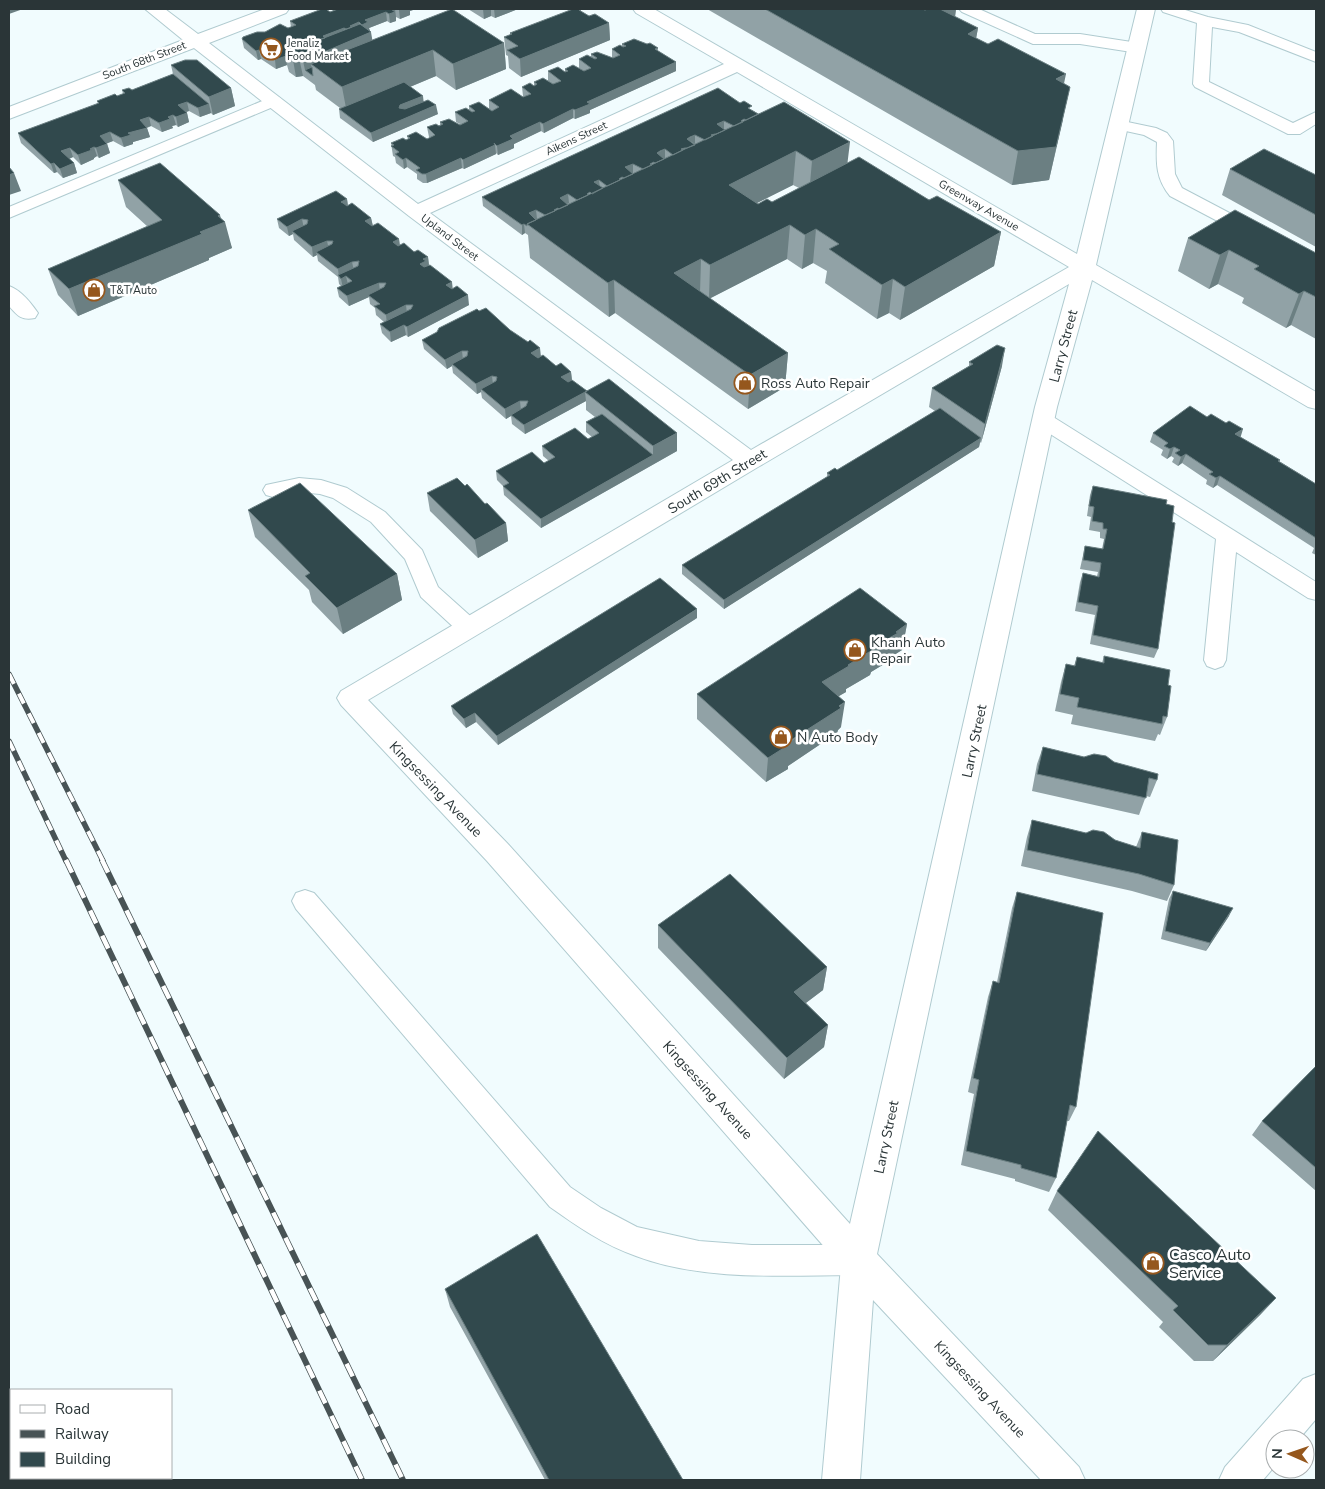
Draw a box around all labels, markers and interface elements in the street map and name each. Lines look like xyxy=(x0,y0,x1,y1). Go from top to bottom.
place label: Jenaliz Food Market xyxy=(286,36,349,64)
supermarket icon: Jenaliz Food Market xyxy=(259,37,283,61)
street label: South 68th Street xyxy=(100,38,188,83)
street label: Aikens Street xyxy=(543,118,609,159)
street label: Greenway Avenue xyxy=(936,176,1022,235)
street label: Upland Street xyxy=(418,211,482,264)
shop icon: T&T Auto xyxy=(82,278,106,302)
place label: T&T Auto xyxy=(110,283,157,298)
street label: Larry Street xyxy=(1045,308,1082,385)
shop icon: Ross Auto Repair xyxy=(733,371,757,395)
place label: Ross Auto Repair xyxy=(761,374,870,393)
street label: South 69th Street xyxy=(664,444,770,518)
place label: Khanh Auto Repair xyxy=(871,633,946,668)
shop icon: Khanh Auto Repair xyxy=(843,638,867,662)
street label: Larry Street xyxy=(957,703,992,779)
shop icon: N Auto Body xyxy=(769,725,793,749)
place label: N Auto Body xyxy=(797,728,879,747)
street label: Kingsessing Avenue xyxy=(385,737,486,841)
street label: Kingsessing Avenue xyxy=(658,1037,757,1144)
street label: Larry Street xyxy=(869,1099,904,1175)
place label: Casco Auto Service xyxy=(1169,1244,1251,1284)
shop icon: Casco Auto Service xyxy=(1141,1251,1165,1275)
street label: Kingsessing Avenue xyxy=(930,1337,1030,1442)
legend xyxy=(10,1389,172,1479)
text: Road xyxy=(55,1399,90,1419)
text: Railway xyxy=(55,1424,109,1444)
north arrow xyxy=(1265,1429,1315,1479)
text: N xyxy=(1268,1448,1287,1459)
text: Building xyxy=(55,1449,111,1469)

